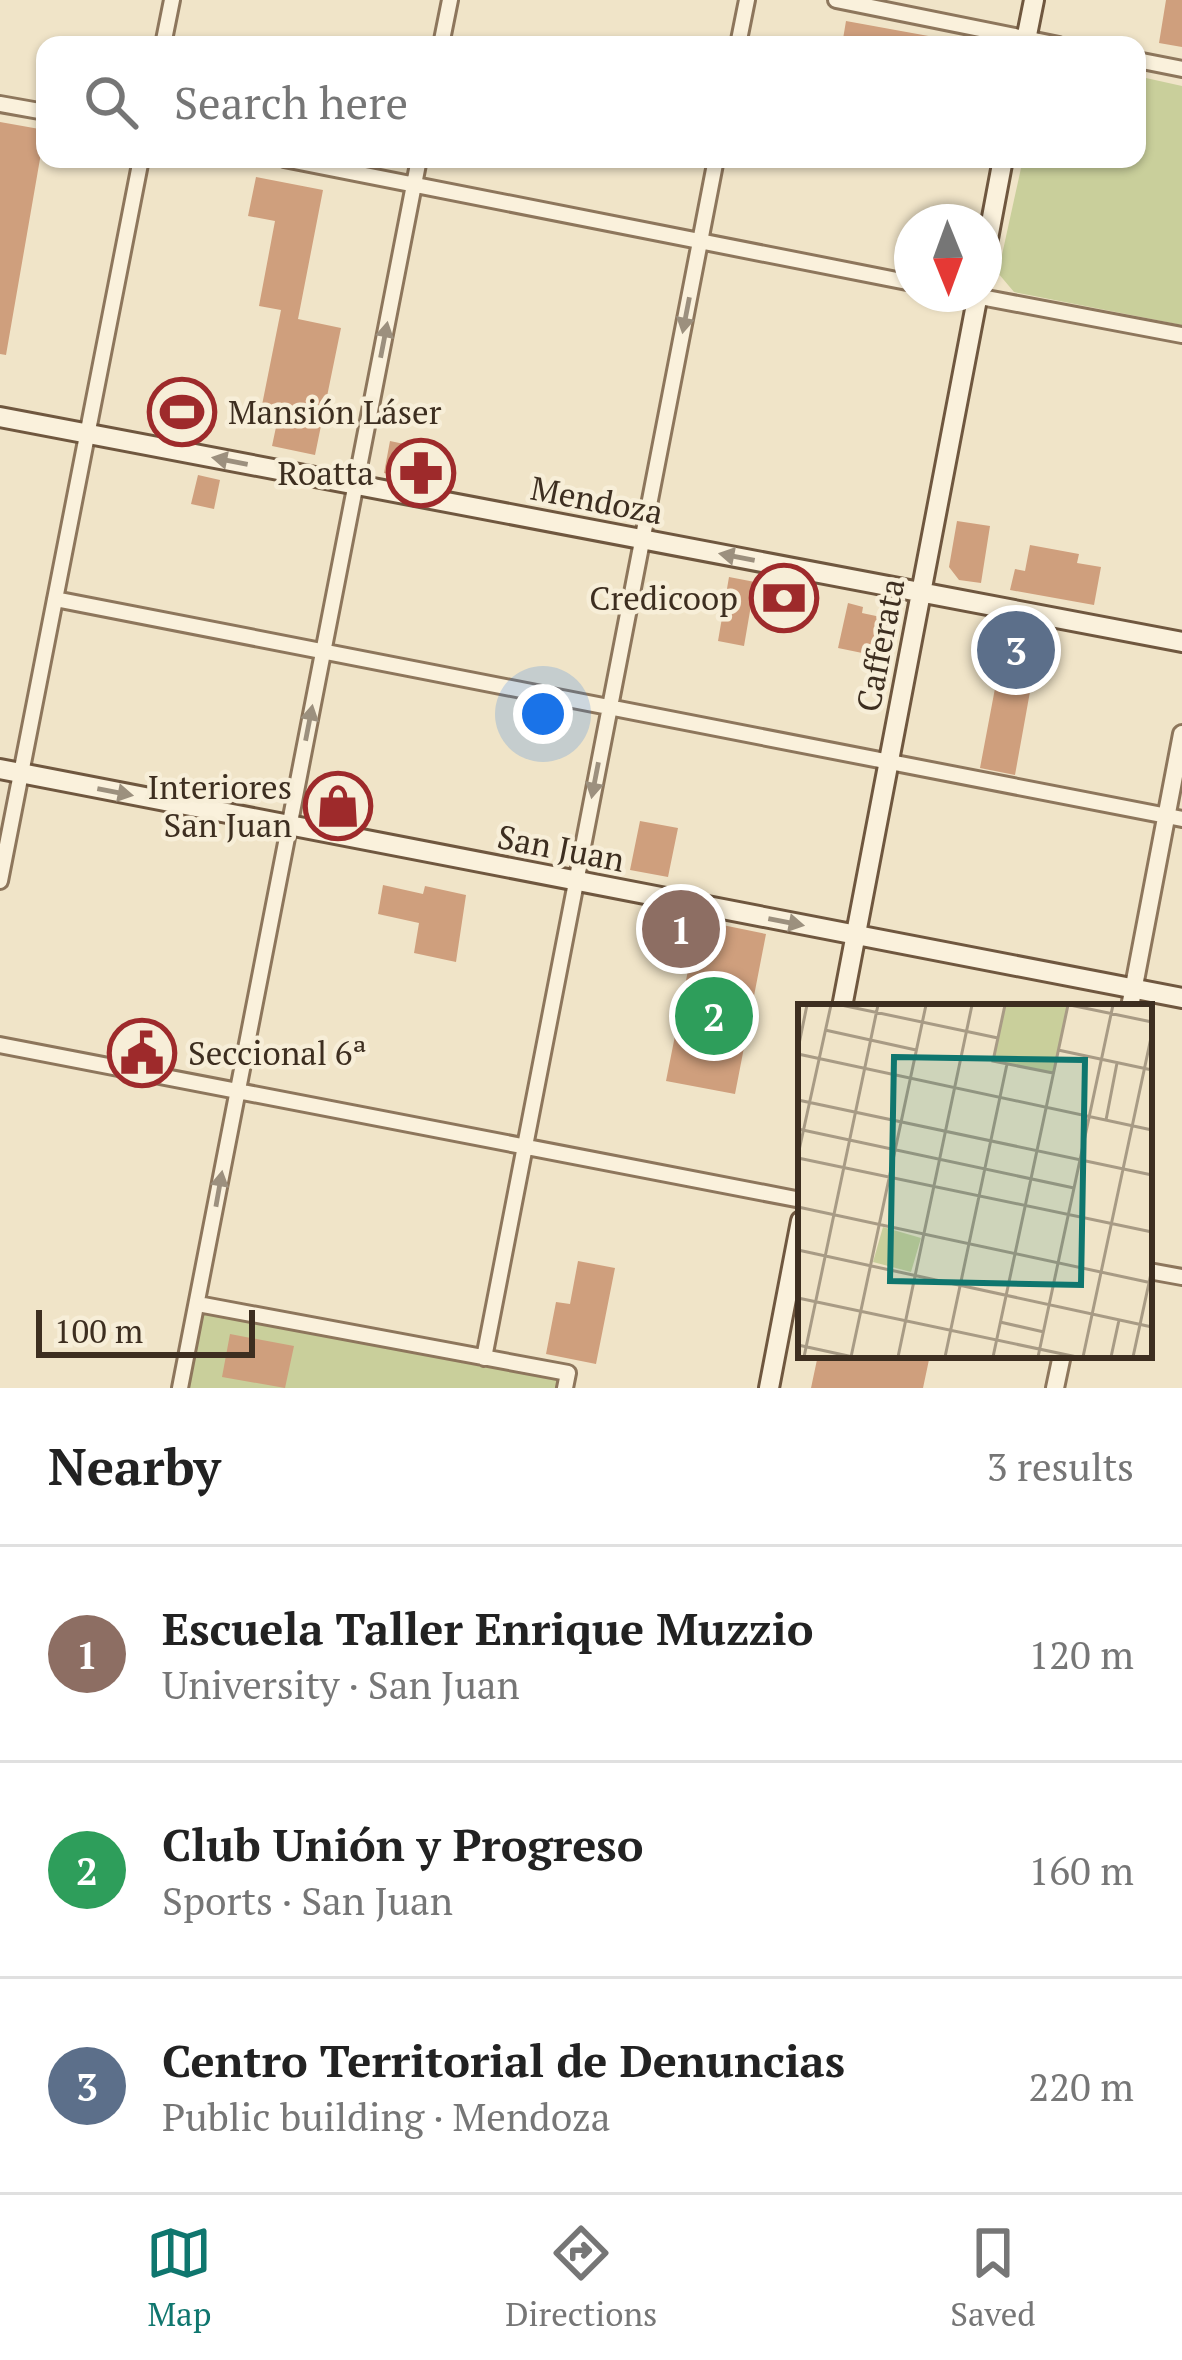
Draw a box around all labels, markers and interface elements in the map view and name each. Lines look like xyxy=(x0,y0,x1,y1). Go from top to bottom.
search box xyxy=(36,36,1146,168)
icon: search xyxy=(78,69,144,135)
text: Search here xyxy=(174,72,408,132)
north arrow xyxy=(894,204,1002,312)
one-way arrow xyxy=(676,297,695,334)
one-way arrow xyxy=(375,321,394,359)
sports icon: Mansión Láser xyxy=(147,377,217,447)
place label: Mansión Láser xyxy=(228,390,442,433)
pharmacy icon: Roatta xyxy=(386,438,456,508)
one-way arrow xyxy=(211,451,248,470)
place label: Roatta xyxy=(278,451,374,494)
street label: Mendoza xyxy=(527,466,667,533)
one-way arrow xyxy=(718,547,755,566)
bank icon: Credicoop xyxy=(749,563,819,633)
street label: Cafferata xyxy=(846,575,913,715)
place label: Credicoop xyxy=(589,576,738,619)
pin: 3 xyxy=(977,605,1055,695)
your location xyxy=(513,684,573,744)
one-way arrow xyxy=(300,704,319,741)
one-way arrow xyxy=(586,762,604,800)
place label: Interiores San Juan xyxy=(148,765,292,846)
shop icon: Interiores San Juan xyxy=(303,771,373,841)
one-way arrow xyxy=(96,783,134,802)
street label: San Juan xyxy=(494,814,629,881)
pin: 1 xyxy=(642,884,720,974)
one-way arrow xyxy=(768,913,806,932)
pin: 2 xyxy=(675,971,753,1061)
inset map xyxy=(798,1004,1152,1358)
public building icon: Seccional 6ª xyxy=(107,1018,177,1088)
place label: Seccional 6ª xyxy=(188,1031,367,1074)
one-way arrow xyxy=(210,1169,229,1207)
scale bar xyxy=(36,1304,255,1357)
text: 100 m xyxy=(54,1309,143,1352)
text: Nearby xyxy=(48,1432,221,1500)
text: 3 results xyxy=(987,1440,1134,1492)
text: Escuela Taller Enrique Muzzio xyxy=(162,1598,813,1658)
text: 1 xyxy=(76,1628,98,1680)
text: 120 m xyxy=(1029,1628,1134,1680)
text: University · San Juan xyxy=(162,1658,520,1710)
text: Club Unión y Progreso xyxy=(162,1814,643,1874)
text: 2 xyxy=(76,1844,98,1896)
text: 160 m xyxy=(1029,1844,1134,1896)
text: Sports · San Juan xyxy=(162,1874,453,1926)
text: Centro Territorial de Denuncias xyxy=(162,2030,845,2090)
text: 3 xyxy=(76,2060,98,2112)
text: 220 m xyxy=(1029,2060,1134,2112)
text: Public building · Mendoza xyxy=(162,2090,611,2142)
tab: Map xyxy=(146,2220,212,2335)
tab: Directions xyxy=(505,2220,657,2335)
tab: Saved xyxy=(950,2220,1036,2335)

